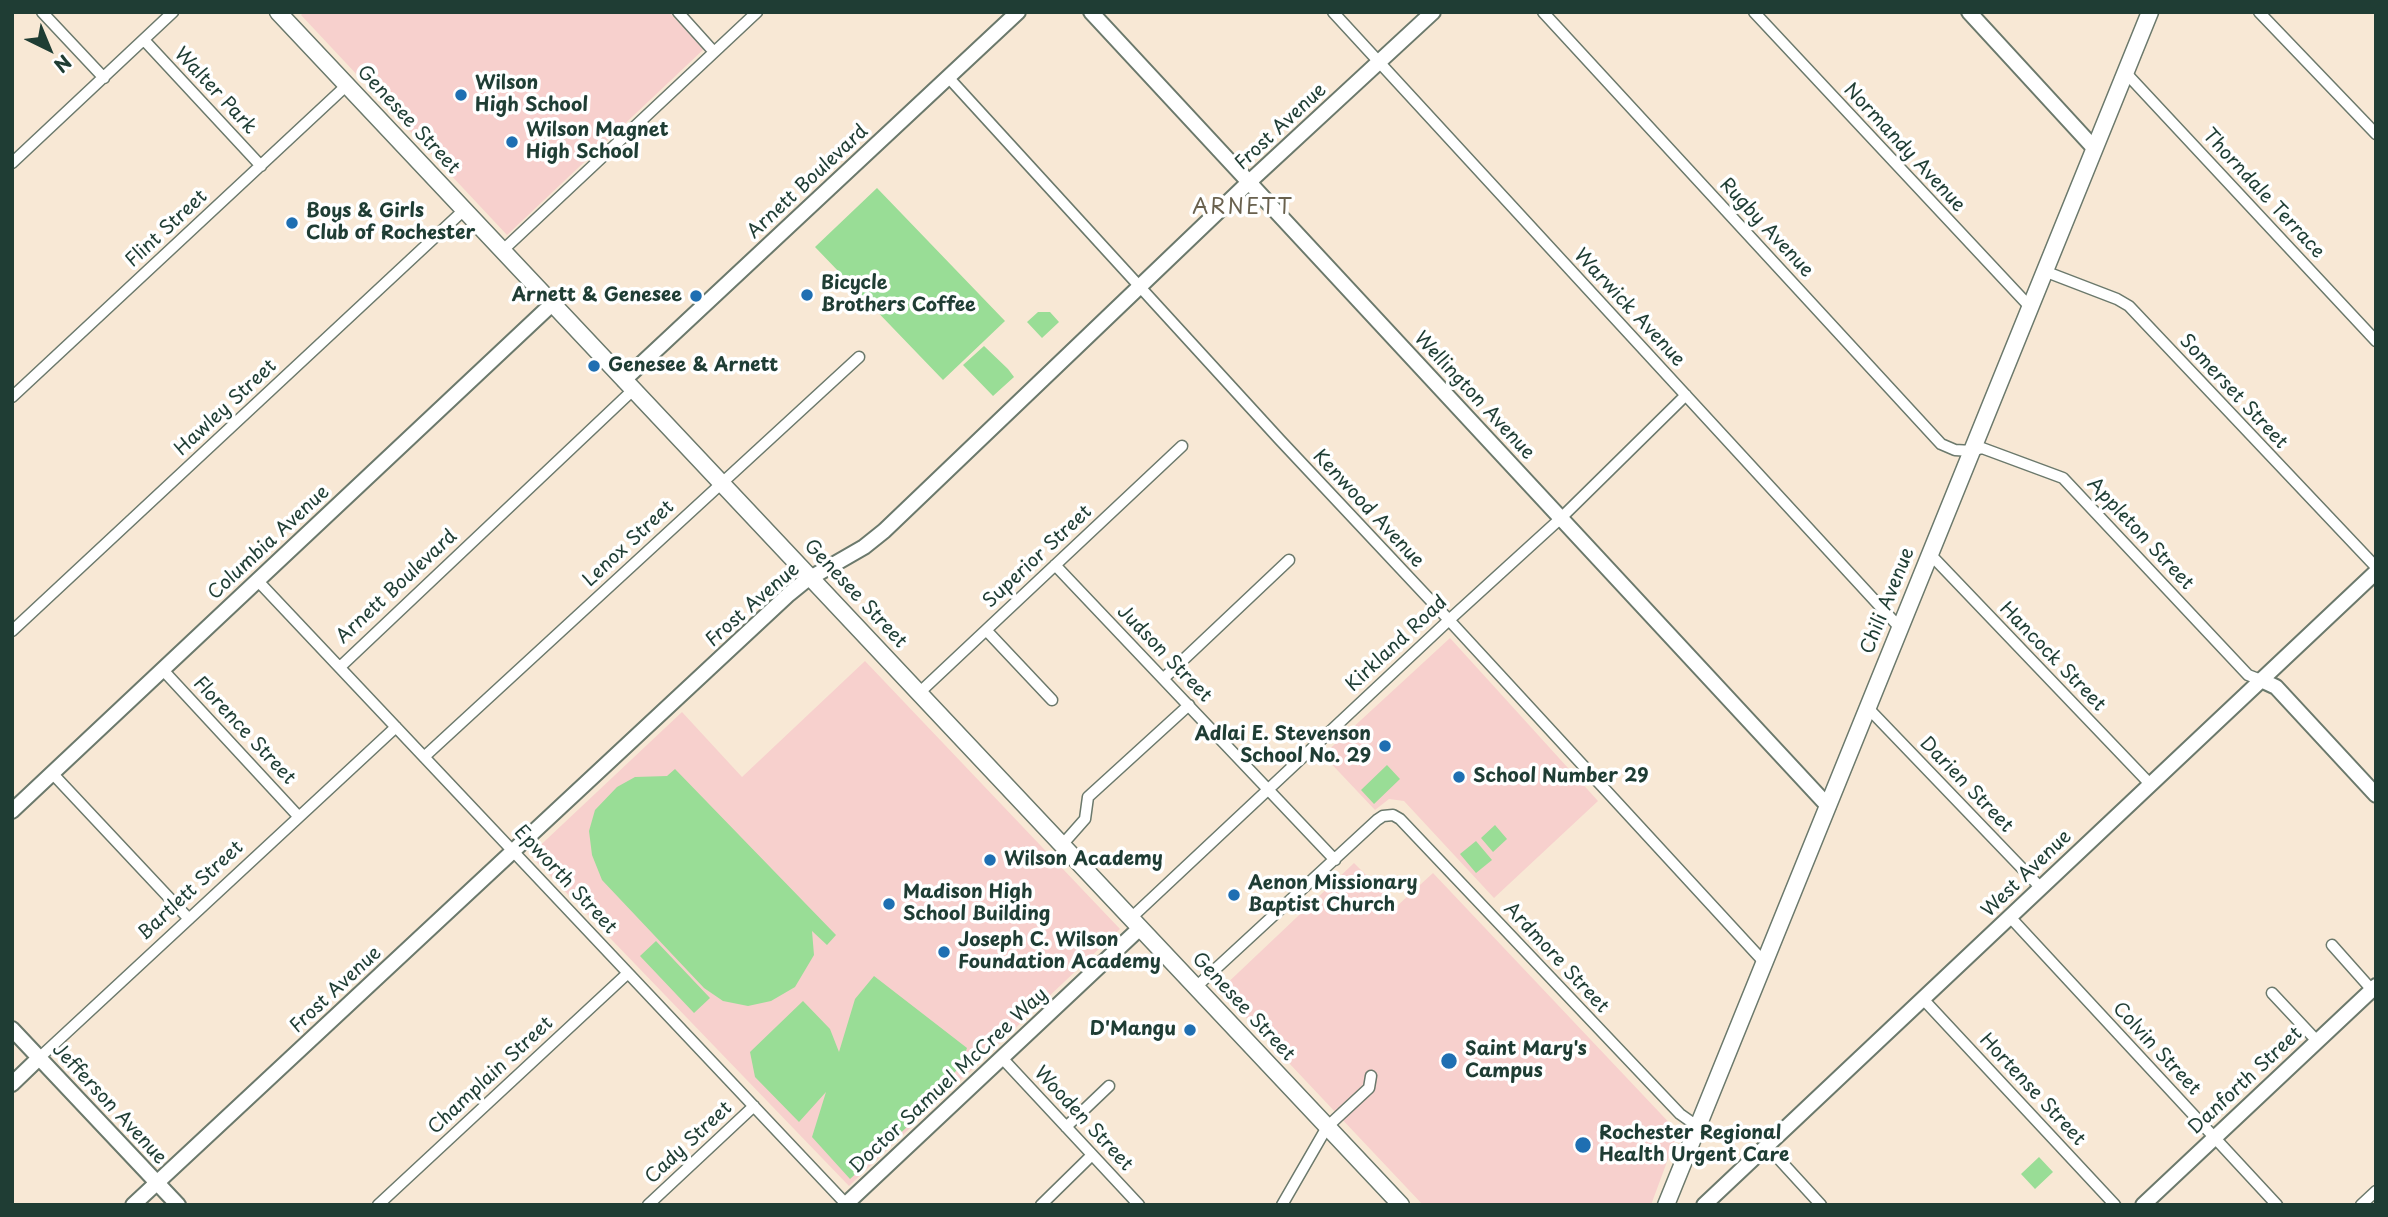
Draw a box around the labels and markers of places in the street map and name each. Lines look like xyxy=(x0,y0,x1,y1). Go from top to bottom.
place label: Wilson High School xyxy=(475,73,588,117)
marker: Wilson High School xyxy=(453,87,469,103)
place label: Wilson Magnet High School xyxy=(526,120,669,164)
marker: Wilson Magnet High School xyxy=(504,134,520,150)
place label: Boys & Girls Club of Rochester xyxy=(306,201,475,245)
marker: Boys & Girls Club of Rochester xyxy=(284,215,300,231)
place label: Bicycle Brothers Coffee xyxy=(821,273,976,317)
place label: Arnett & Genesee xyxy=(512,285,682,307)
marker: Bicycle Brothers Coffee xyxy=(799,287,815,303)
marker: Arnett & Genesee xyxy=(688,288,704,304)
place label: Genesee & Arnett xyxy=(608,355,778,377)
marker: Genesee & Arnett xyxy=(586,358,602,374)
place label: Adlai E. Stevenson School No. 29 xyxy=(1195,724,1371,768)
marker: Adlai E. Stevenson School No. 29 xyxy=(1377,738,1393,754)
place label: School Number 29 xyxy=(1473,766,1649,788)
marker: School Number 29 xyxy=(1451,769,1467,785)
place label: Wilson Academy xyxy=(1004,849,1163,871)
marker: Wilson Academy xyxy=(982,852,998,868)
place label: Aenon Missionary Baptist Church xyxy=(1248,873,1418,917)
place label: Madison High School Building xyxy=(903,882,1050,926)
marker: Aenon Missionary Baptist Church xyxy=(1226,887,1242,903)
marker: Madison High School Building xyxy=(881,896,897,912)
place label: Joseph C. Wilson Foundation Academy xyxy=(958,930,1161,974)
marker: Joseph C. Wilson Foundation Academy xyxy=(936,944,952,960)
place label: D'Mangu xyxy=(1090,1019,1176,1041)
marker: D'Mangu xyxy=(1182,1022,1198,1038)
place label: Saint Mary's Campus xyxy=(1465,1039,1587,1083)
marker: Saint Mary's Campus xyxy=(1439,1051,1459,1071)
place label: Rochester Regional Health Urgent Care xyxy=(1599,1123,1789,1167)
marker: Rochester Regional Health Urgent Care xyxy=(1573,1135,1593,1155)

